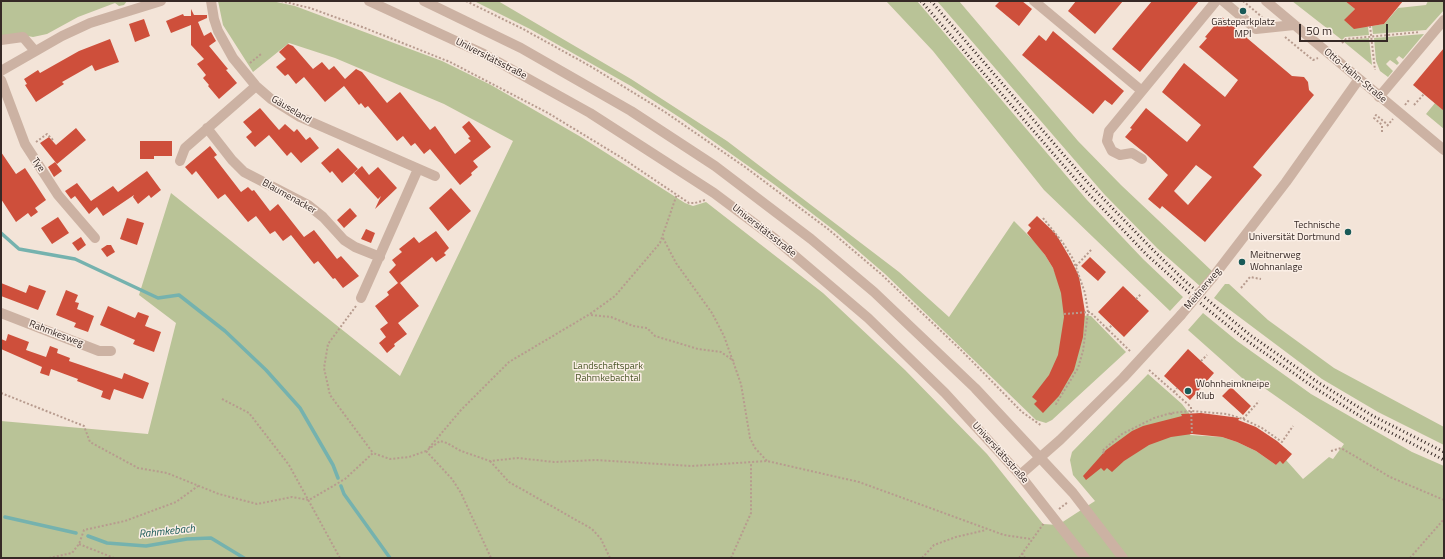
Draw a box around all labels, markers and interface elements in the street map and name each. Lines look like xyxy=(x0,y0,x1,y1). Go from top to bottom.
marker: Gästeparkplatz MPI xyxy=(1238,6,1248,16)
scale bar xyxy=(1301,16,1390,42)
place label: Gästeparkplatz MPI xyxy=(1211,17,1275,40)
text: 50 m xyxy=(1306,21,1332,40)
street label: Universitätsstraße xyxy=(453,36,529,82)
street label: Otto-Hahn-Straße xyxy=(1321,46,1389,106)
street label: Gäuseland xyxy=(269,93,313,127)
street label: Tye xyxy=(29,156,47,174)
street label: Blaumenacker xyxy=(260,177,318,217)
street label: Universitätsstraße xyxy=(730,202,798,260)
place label: Technische Universität Dortmund xyxy=(1249,220,1340,244)
marker: Technische Universität Dortmund xyxy=(1343,227,1353,237)
place label: Meitnerweg Wohnanlage xyxy=(1250,250,1303,274)
marker: Meitnerweg Wohnanlage xyxy=(1237,257,1247,267)
street label: Meitnerweg xyxy=(1182,266,1224,312)
street label: Rahmkesweg xyxy=(27,318,85,350)
park label: Landschaftspark Rahmkebachtal xyxy=(573,361,643,384)
place label: Wohnheimkneipe Klub xyxy=(1196,379,1269,402)
marker: Wohnheimkneipe Klub xyxy=(1183,386,1193,396)
street label: Universitätsstraße xyxy=(969,420,1031,486)
water label: Rahmkebach xyxy=(138,522,196,542)

